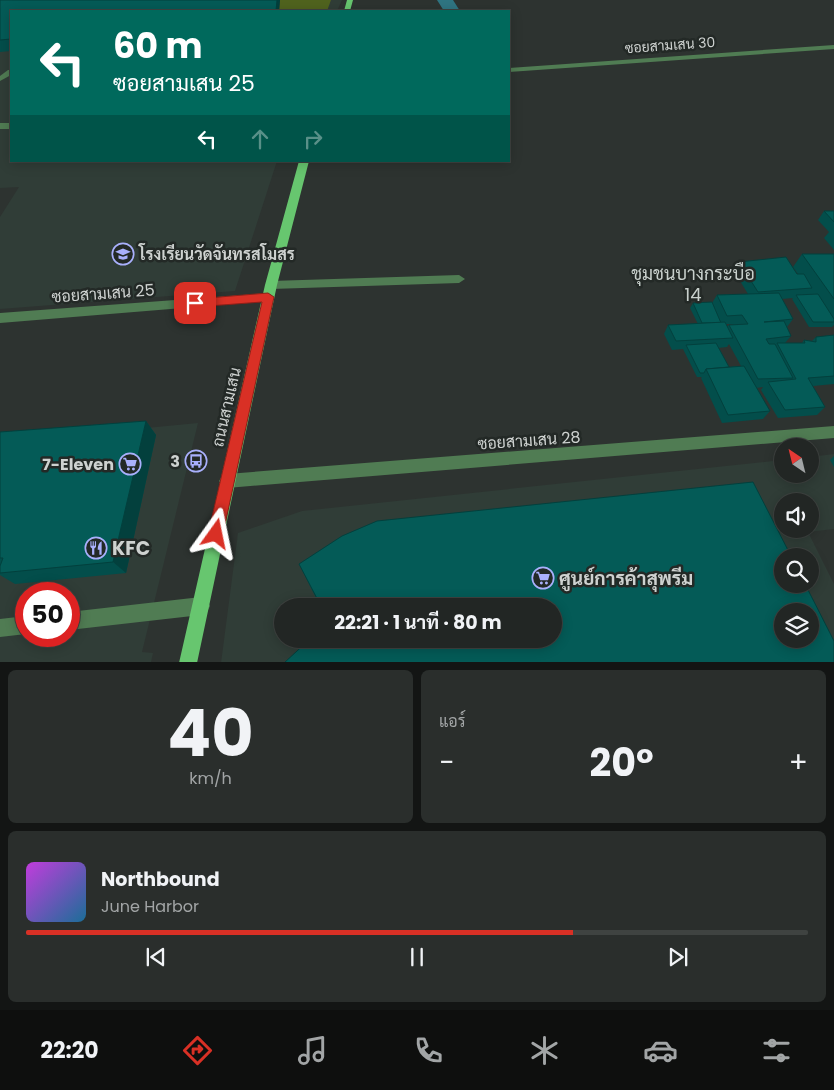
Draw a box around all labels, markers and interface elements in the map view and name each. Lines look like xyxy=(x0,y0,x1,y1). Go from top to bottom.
text: 60 m xyxy=(113,21,203,70)
icon: left xyxy=(30,30,95,95)
street label: ซอยสามเสน 30 xyxy=(624,32,716,58)
text: ซอยสามเสน 25 xyxy=(113,68,255,99)
icon: left xyxy=(193,125,221,153)
icon: ahead xyxy=(246,125,274,153)
icon: right xyxy=(299,125,327,153)
school or university icon: โรงเรียนวัดจันทรสโมสร xyxy=(111,242,135,266)
place label: โรงเรียนวัดจันทรสโมสร xyxy=(138,243,295,266)
district label: ชุมชนบางกระบือ 14 xyxy=(631,261,755,307)
street label: ซอยสามเสน 25 xyxy=(51,278,155,309)
pin xyxy=(174,282,216,324)
icon: arrive xyxy=(181,289,209,317)
street label: ถนนสามเสน xyxy=(206,365,247,449)
street label: ซอยสามเสน 28 xyxy=(477,425,581,456)
north arrow xyxy=(774,438,819,482)
map controls xyxy=(774,438,819,648)
bus stop icon: 3 xyxy=(184,449,208,473)
place label: 3 xyxy=(170,450,180,473)
supermarket icon: 7-Eleven xyxy=(118,452,142,476)
place label: 7-Eleven xyxy=(42,453,114,476)
button: sound xyxy=(774,493,819,538)
position arrow xyxy=(189,507,241,559)
place label: KFC xyxy=(112,535,150,562)
restaurant icon: KFC xyxy=(84,536,108,560)
button: search xyxy=(774,548,819,593)
place label: ศูนย์การค้าสุพรีม xyxy=(559,565,693,593)
supermarket icon: ศูนย์การค้าสุพรีม xyxy=(531,566,555,590)
speed limit sign: 50 xyxy=(15,582,80,647)
button: layers xyxy=(774,603,819,648)
text: 22:21 · 1 นาที · 80 m xyxy=(334,609,502,636)
text: 40 xyxy=(167,688,254,779)
text: แอร์ xyxy=(439,710,465,733)
text: 20° xyxy=(590,736,654,789)
text: − xyxy=(439,743,454,782)
text: + xyxy=(789,743,808,782)
text: km/h xyxy=(189,767,232,790)
text: Northbound xyxy=(101,866,220,893)
text: June Harbor xyxy=(101,895,199,918)
icon: previous xyxy=(142,943,170,971)
icon: pause xyxy=(403,943,431,971)
icon: next xyxy=(664,943,692,971)
icon: directions xyxy=(180,1033,215,1068)
icon: music xyxy=(295,1033,330,1068)
icon: phone xyxy=(411,1033,446,1068)
icon: climate xyxy=(527,1033,562,1068)
icon: car xyxy=(643,1033,678,1068)
icon: filters xyxy=(759,1033,794,1068)
text: 22:20 xyxy=(40,1035,99,1066)

